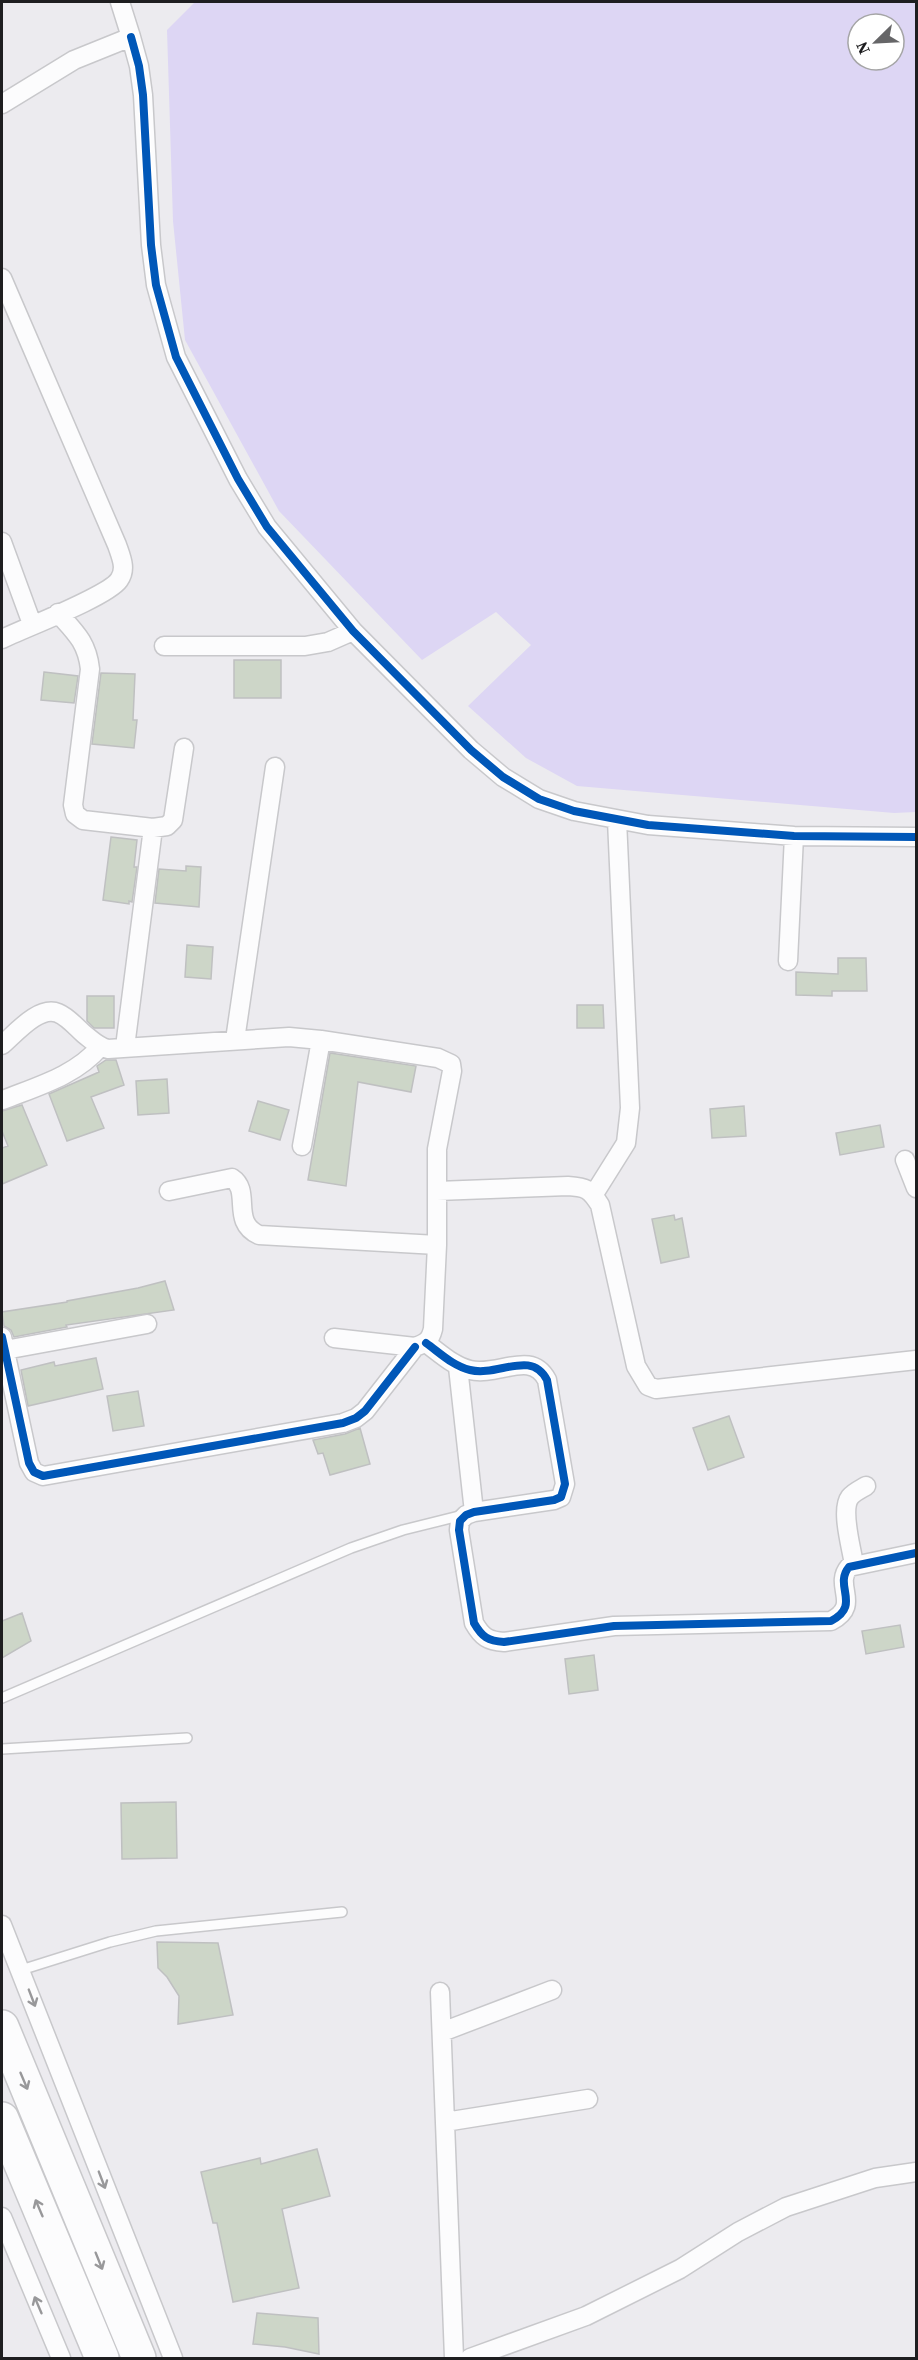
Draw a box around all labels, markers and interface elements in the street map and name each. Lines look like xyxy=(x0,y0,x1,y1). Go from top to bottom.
north arrow xyxy=(846,12,906,72)
text: N xyxy=(850,38,875,58)
one-way arrow xyxy=(27,1988,38,2007)
one-way arrow xyxy=(19,2071,30,2090)
one-way arrow xyxy=(97,2170,108,2189)
one-way arrow xyxy=(33,2199,44,2217)
one-way arrow xyxy=(94,2251,105,2270)
one-way arrow xyxy=(32,2296,43,2314)

